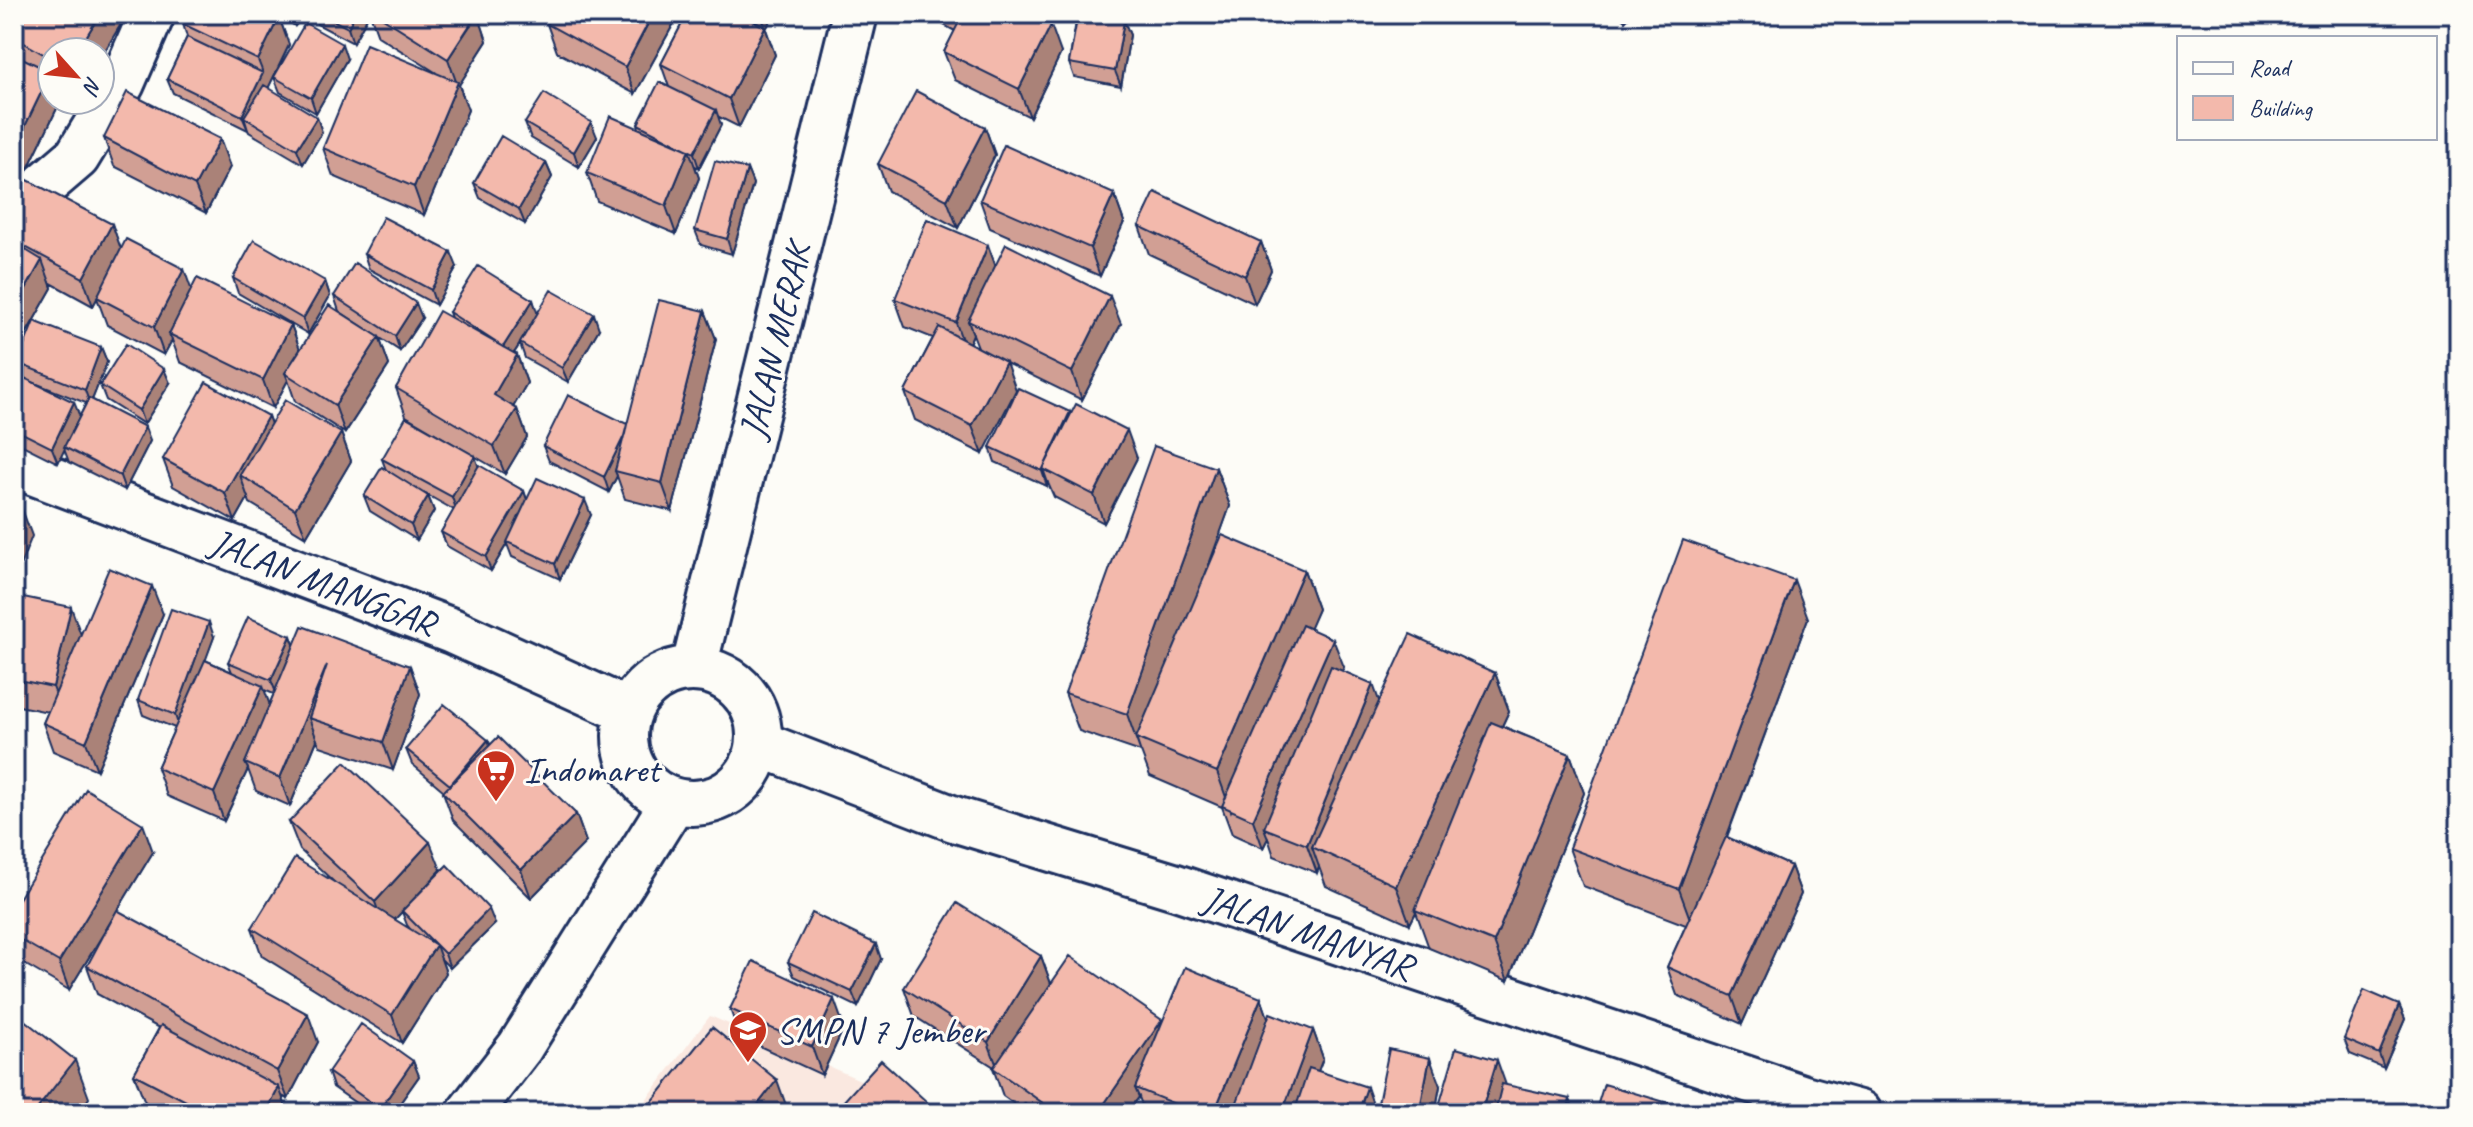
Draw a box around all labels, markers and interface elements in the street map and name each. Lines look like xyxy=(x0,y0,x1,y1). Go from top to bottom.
north arrow xyxy=(36,36,116,116)
legend xyxy=(2177,36,2437,140)
text: Road xyxy=(2249,53,2293,83)
text: N xyxy=(76,72,108,100)
text: Building xyxy=(2249,93,2314,123)
street label: JALAN MERAK xyxy=(728,233,824,445)
street label: JALAN MANGGAR xyxy=(202,517,446,648)
place label: Indomaret xyxy=(524,746,663,793)
supermarket icon: Indomaret xyxy=(475,748,517,803)
street label: JALAN MANYAR xyxy=(1195,874,1423,992)
place label: SMPN 7 Jember xyxy=(776,1007,988,1054)
school or university icon: SMPN 7 Jember xyxy=(727,1009,769,1064)

